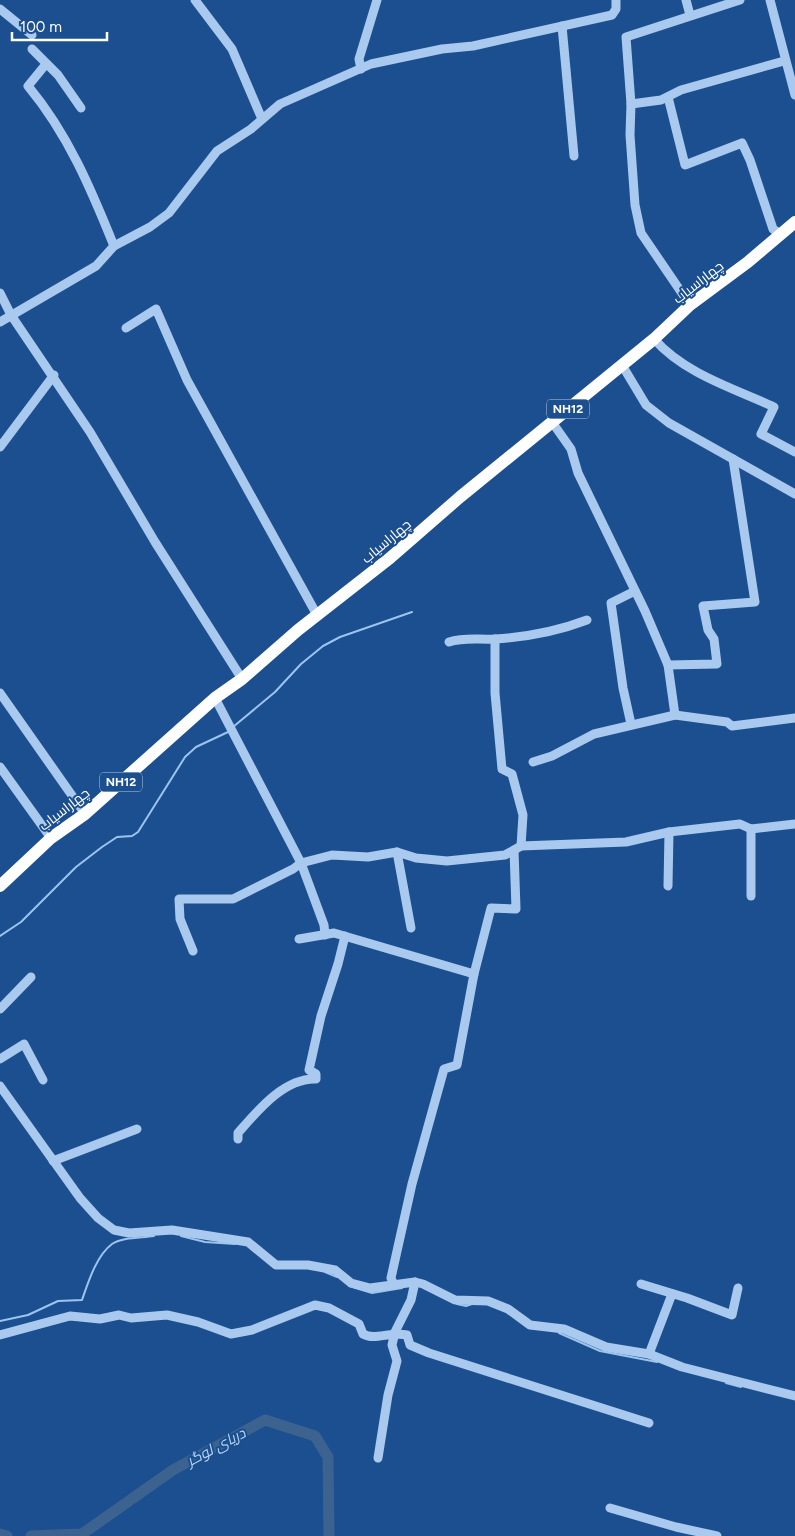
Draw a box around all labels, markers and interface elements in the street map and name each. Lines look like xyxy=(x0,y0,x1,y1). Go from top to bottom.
scale bar xyxy=(12,10,108,42)
text: 100 m xyxy=(20,18,62,36)
street label: چهاراسیاب xyxy=(670,257,728,308)
road number: NH12 xyxy=(547,399,589,418)
street label: چهاراسیاب xyxy=(358,516,415,568)
road number: NH12 xyxy=(100,772,142,792)
street label: چهاراسیاب xyxy=(36,784,94,835)
water label: دریای لوگر xyxy=(182,1424,249,1471)

